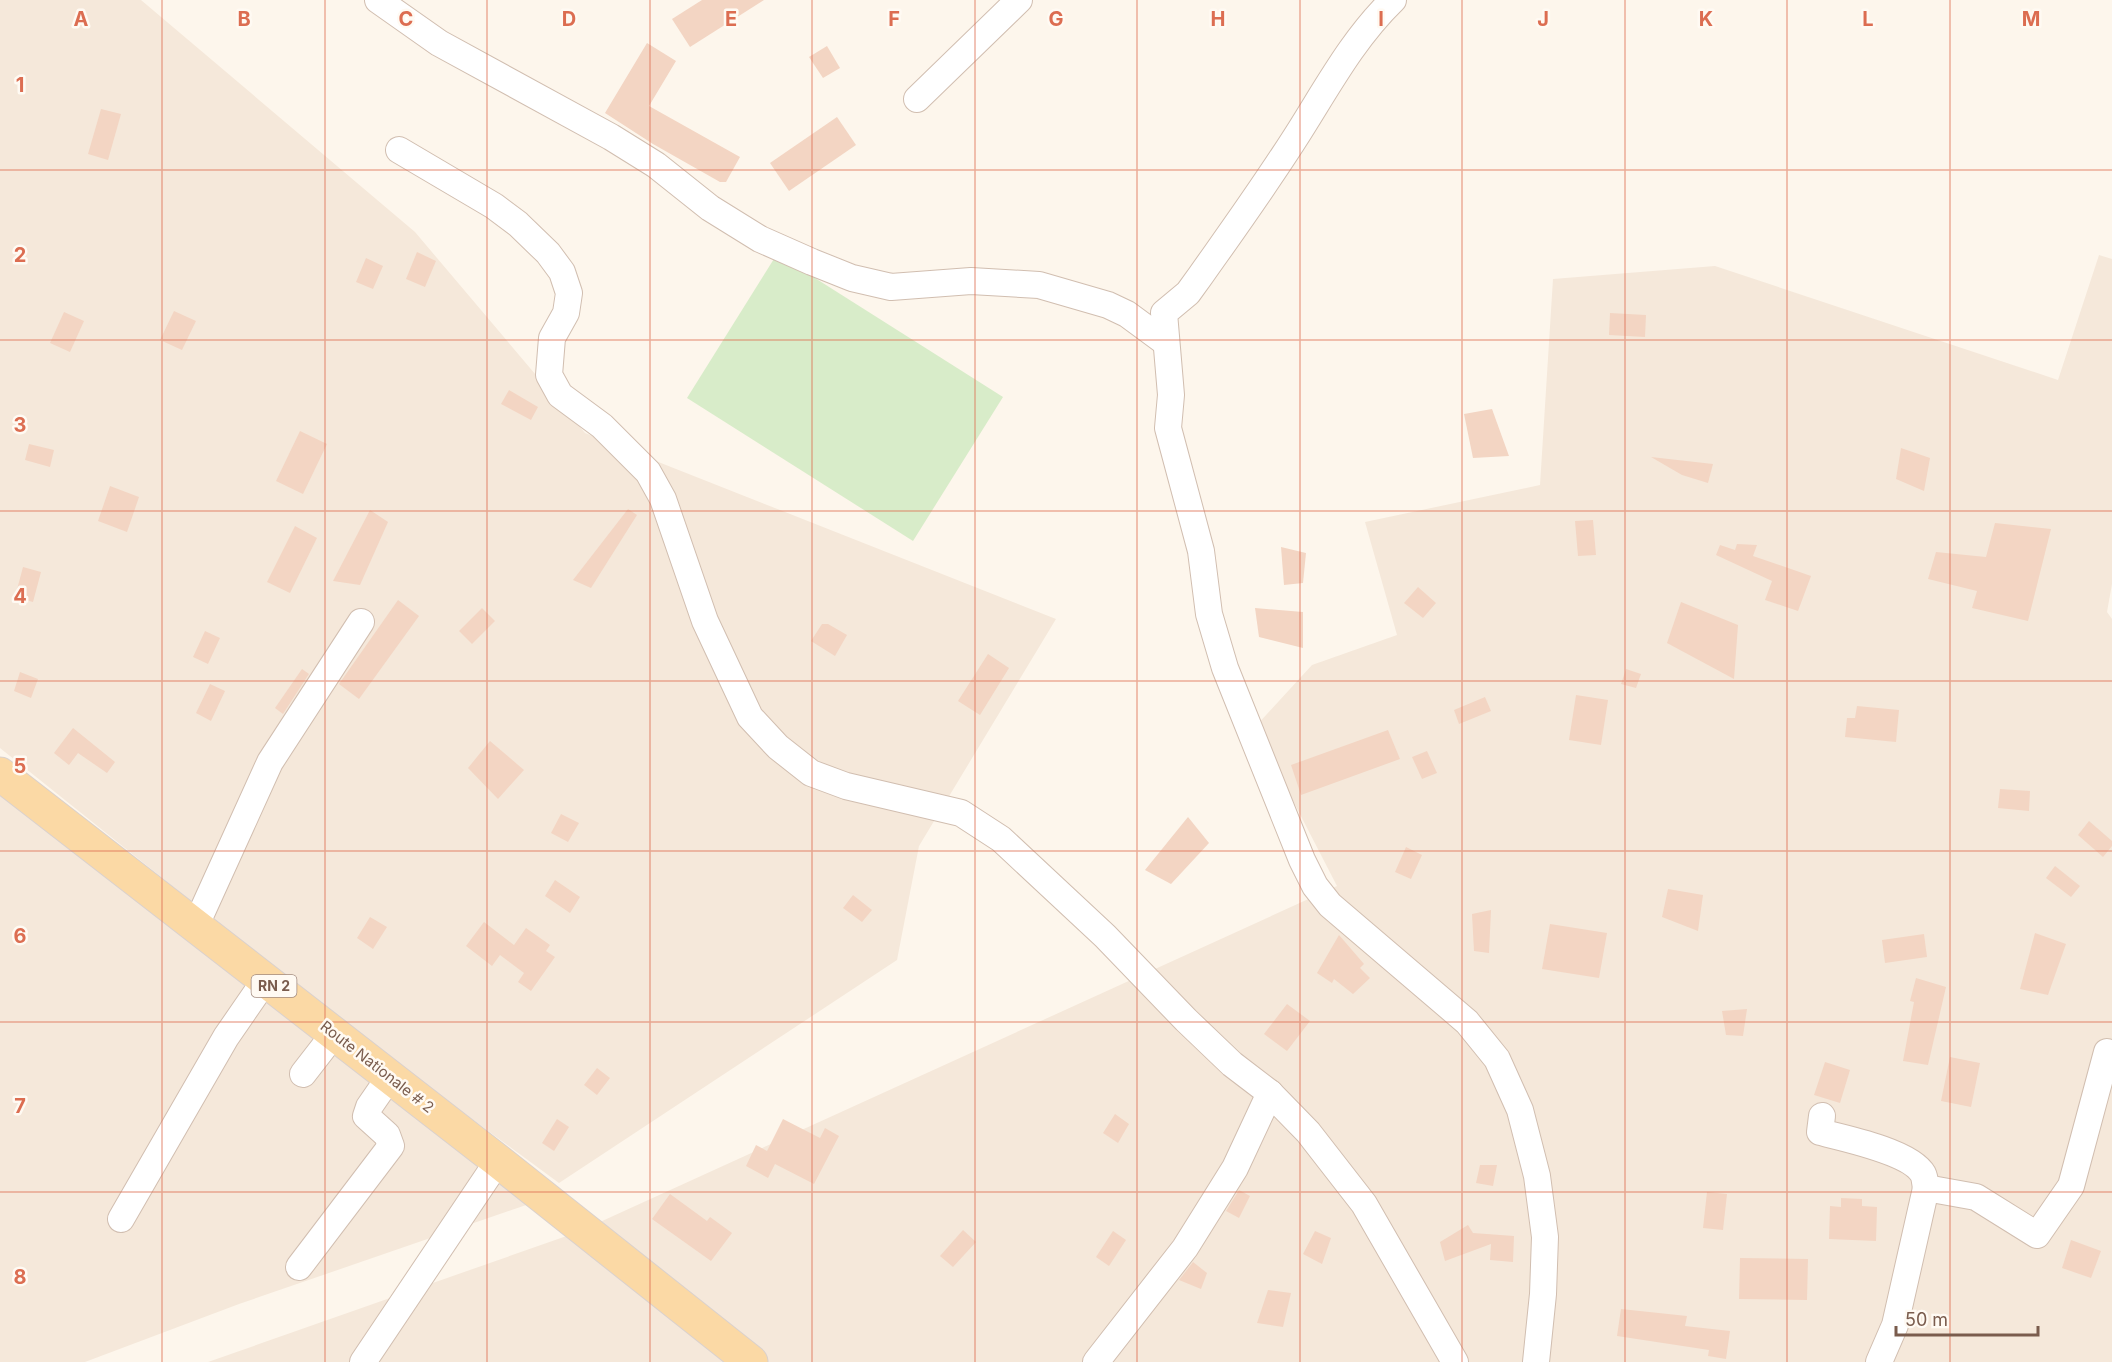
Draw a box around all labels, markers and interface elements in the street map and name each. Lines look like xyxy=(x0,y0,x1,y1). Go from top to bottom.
text: A xyxy=(74,7,89,31)
text: B xyxy=(237,7,251,31)
text: C xyxy=(399,7,413,31)
text: D xyxy=(562,7,576,31)
text: E xyxy=(725,7,737,31)
text: F xyxy=(888,7,900,31)
text: G xyxy=(1048,7,1064,31)
text: H xyxy=(1211,7,1225,31)
text: I xyxy=(1378,7,1384,31)
text: J xyxy=(1537,7,1549,31)
text: K xyxy=(1699,7,1713,31)
text: L xyxy=(1862,7,1874,31)
text: M xyxy=(2022,7,2040,31)
text: 1 xyxy=(16,73,24,97)
text: 2 xyxy=(14,243,26,267)
text: 3 xyxy=(14,413,26,437)
text: 4 xyxy=(13,584,27,608)
text: 5 xyxy=(14,754,26,778)
text: 6 xyxy=(14,924,27,948)
road number: RN 2 xyxy=(252,975,296,997)
street label: Route Nationale # 2 xyxy=(317,1016,438,1117)
text: 7 xyxy=(14,1094,26,1118)
text: 8 xyxy=(13,1265,27,1289)
scale bar xyxy=(1896,1299,2038,1337)
text: 50 m xyxy=(1905,1309,1948,1330)

